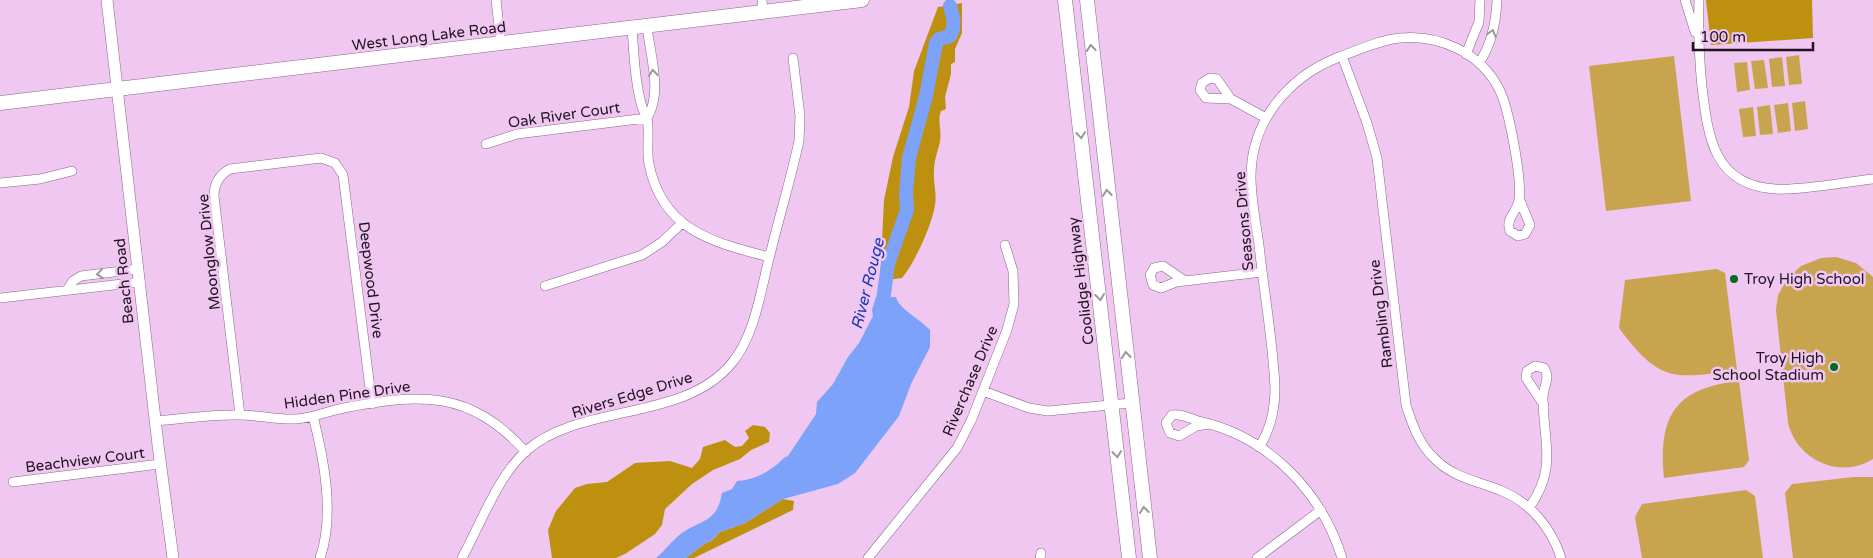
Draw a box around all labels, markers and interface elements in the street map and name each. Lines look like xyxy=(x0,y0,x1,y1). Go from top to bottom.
street label: West Long Lake Road xyxy=(351,18,507,54)
scale bar xyxy=(1693,20,1813,52)
one-way arrow xyxy=(1486,28,1497,37)
text: 100 m xyxy=(1700,28,1746,46)
one-way arrow xyxy=(1086,44,1097,52)
one-way arrow xyxy=(648,69,659,77)
street label: Oak River Court xyxy=(507,98,621,132)
one-way arrow xyxy=(1075,132,1086,140)
street label: Seasons Drive xyxy=(1231,171,1257,271)
one-way arrow xyxy=(1102,189,1113,197)
street label: Moonglow Drive xyxy=(194,193,224,311)
street label: Coolidge Highway xyxy=(1064,216,1098,346)
street label: Deepwood Drive xyxy=(355,221,387,339)
water label: River Rouge xyxy=(847,235,889,332)
street label: Beach Road xyxy=(111,237,137,325)
street label: Rambling Drive xyxy=(1365,259,1397,369)
one-way arrow xyxy=(95,268,104,278)
place label: Troy High School xyxy=(1744,270,1864,288)
marker: Troy High School xyxy=(1728,273,1740,285)
one-way arrow xyxy=(1094,293,1105,301)
street label: Riverchase Drive xyxy=(939,323,1001,439)
place label: Troy High School Stadium xyxy=(1713,349,1824,384)
one-way arrow xyxy=(1121,351,1132,359)
marker: Troy High School Stadium xyxy=(1828,361,1840,373)
street label: Rivers Edge Drive xyxy=(569,368,695,422)
street label: Hidden Pine Drive xyxy=(283,377,411,413)
street label: Beachview Court xyxy=(24,444,146,476)
one-way arrow xyxy=(1111,450,1122,458)
one-way arrow xyxy=(1139,505,1150,513)

